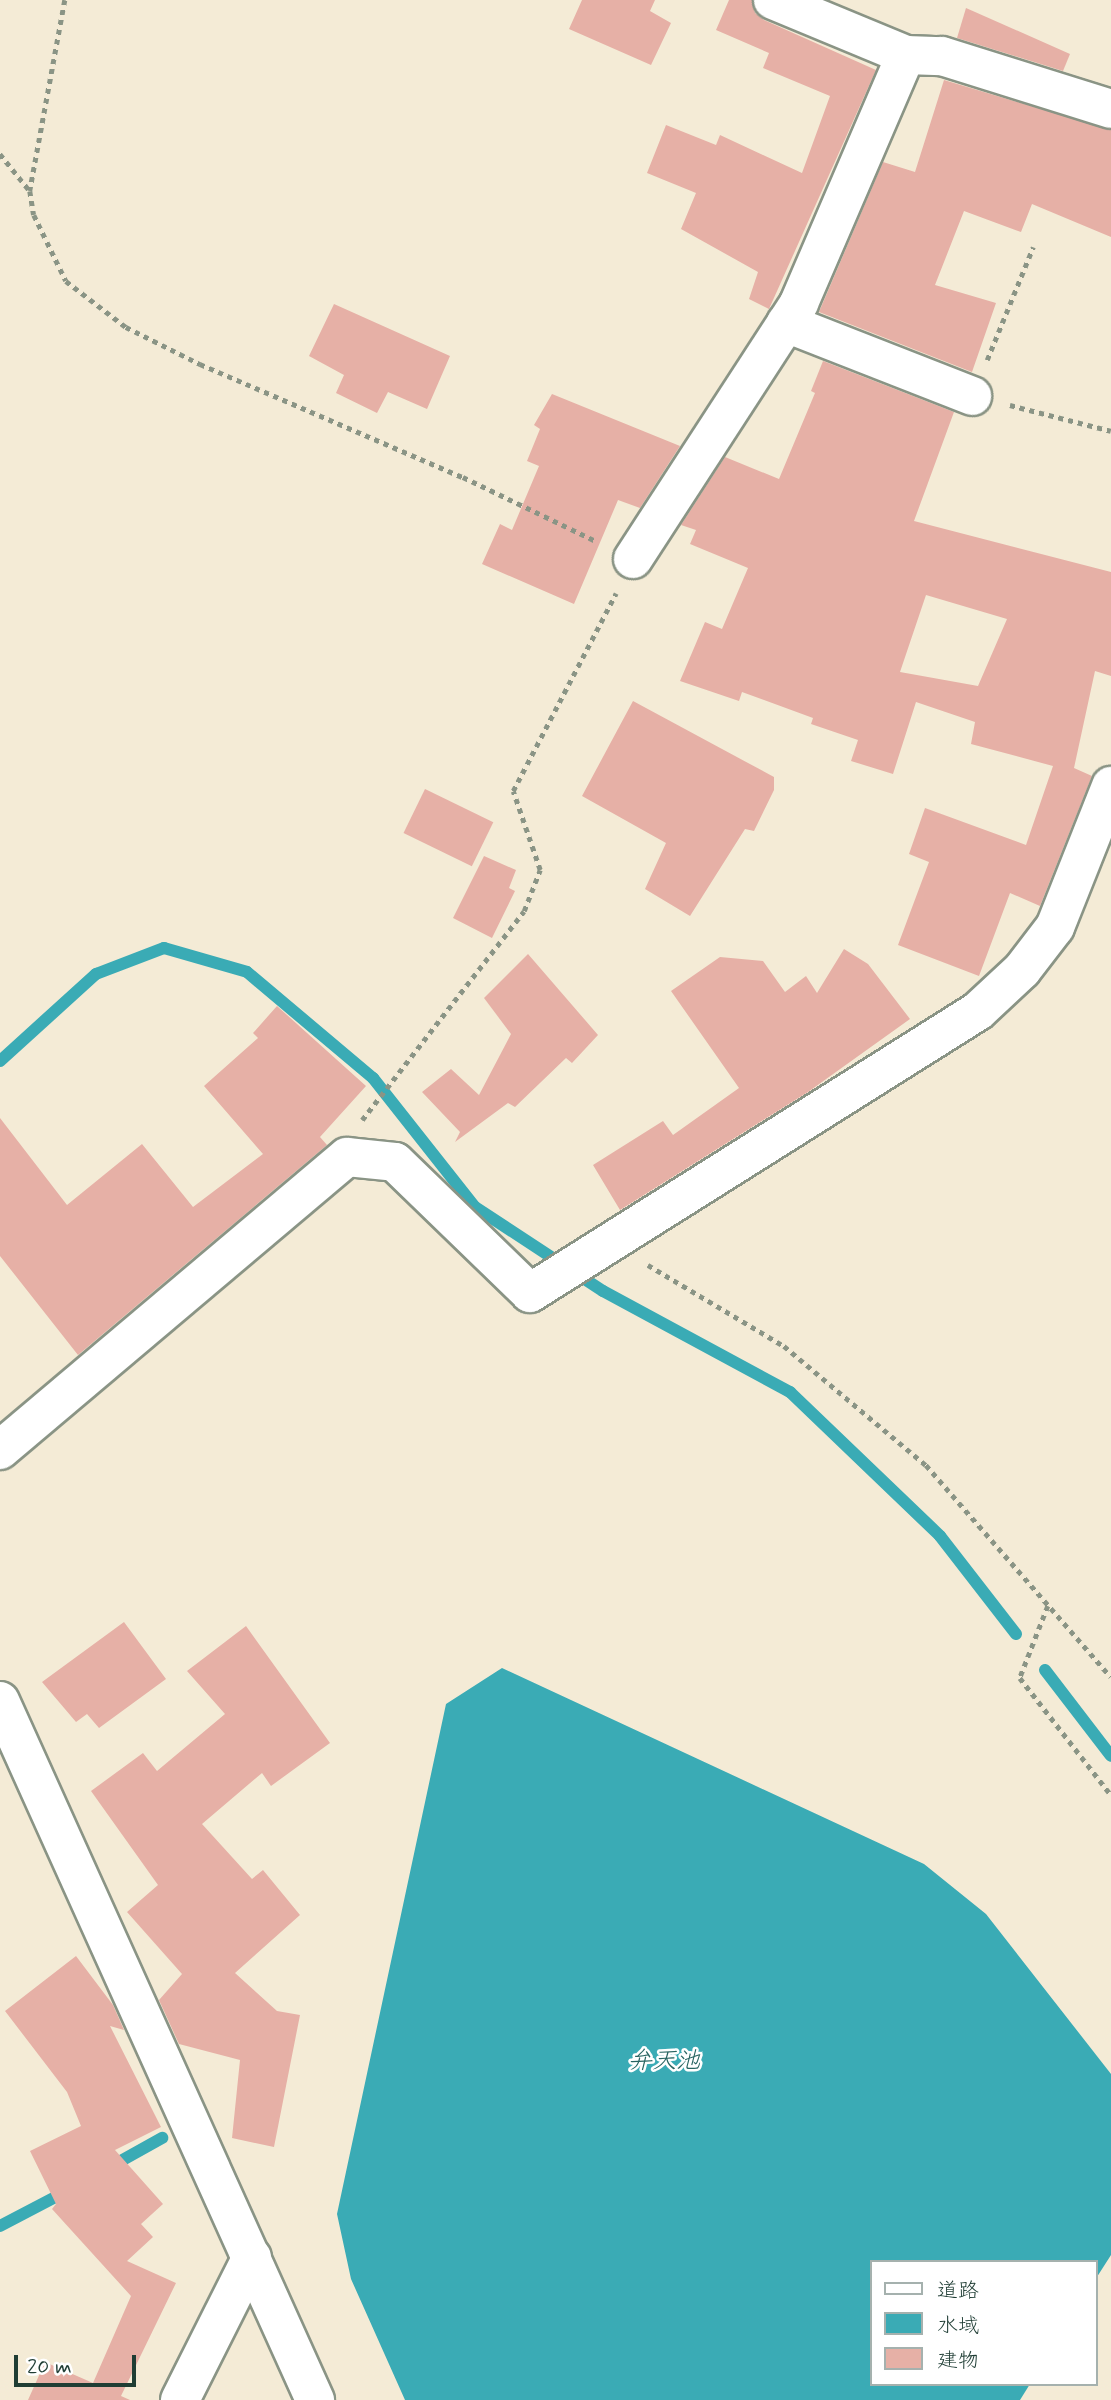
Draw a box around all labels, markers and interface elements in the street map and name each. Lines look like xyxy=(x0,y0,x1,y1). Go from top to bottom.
water label: 弁天池 xyxy=(628,2048,700,2076)
legend xyxy=(870,2260,1097,2386)
text: 道路 xyxy=(937,2277,979,2305)
text: 水域 xyxy=(937,2312,979,2340)
scale bar xyxy=(18,2340,140,2384)
text: 建物 xyxy=(937,2347,979,2375)
text: 20 m xyxy=(27,2353,72,2381)

